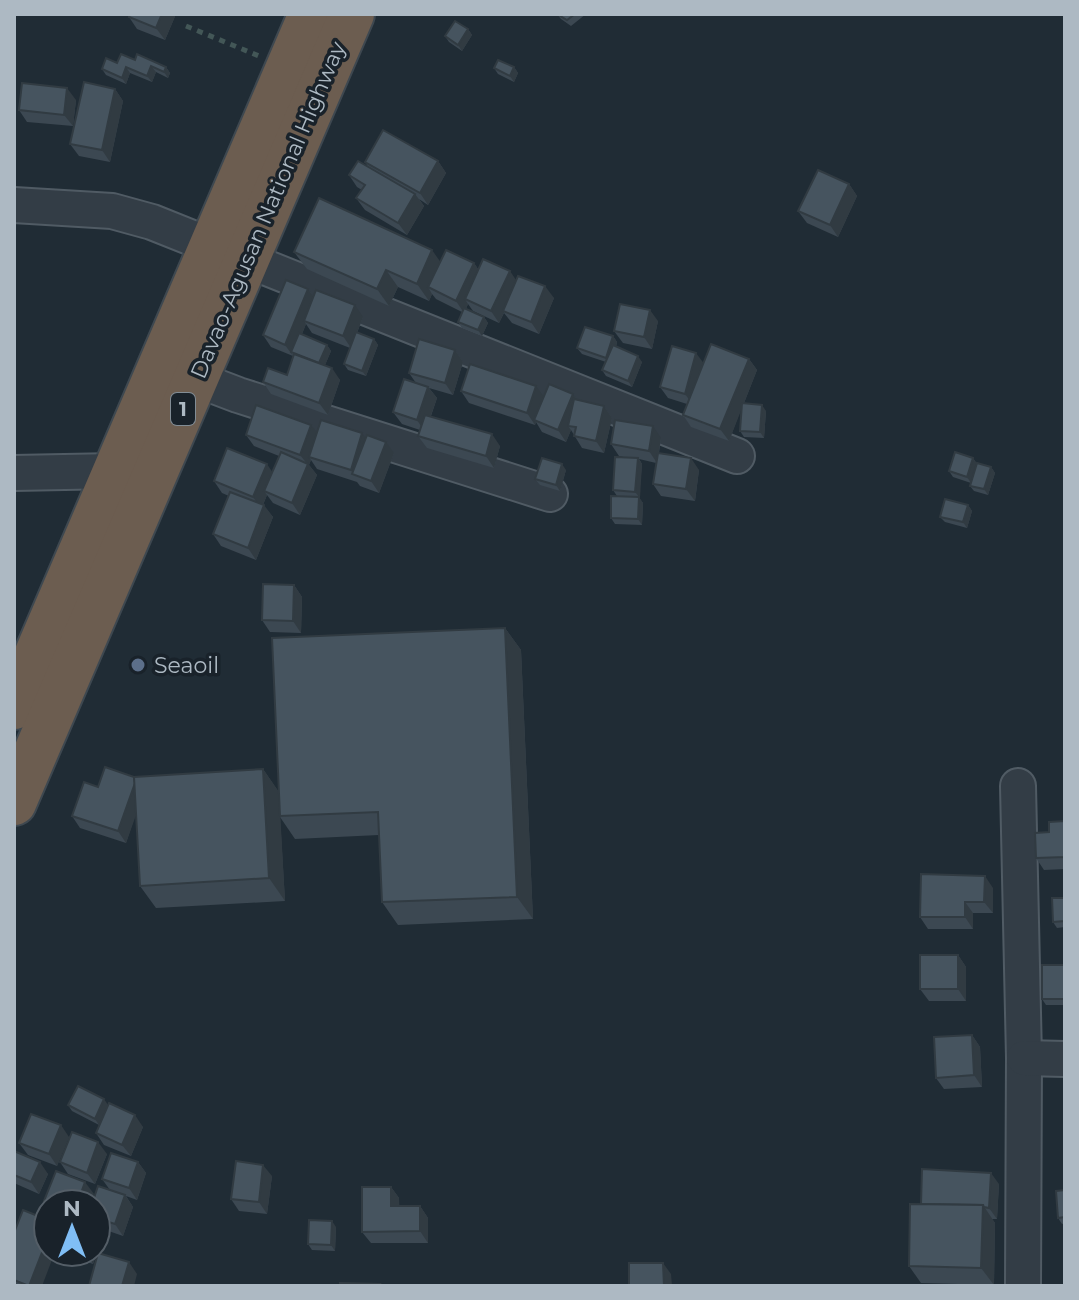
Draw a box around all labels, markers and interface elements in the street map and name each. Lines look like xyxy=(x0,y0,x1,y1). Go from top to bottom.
street label: Davao-Agusan National Highway xyxy=(185,37,351,382)
road number: 1 xyxy=(171,393,195,425)
place label: Seaoil xyxy=(154,652,219,679)
marker: Seaoil xyxy=(129,656,147,674)
north arrow xyxy=(32,1188,112,1268)
text: N xyxy=(63,1195,81,1222)

